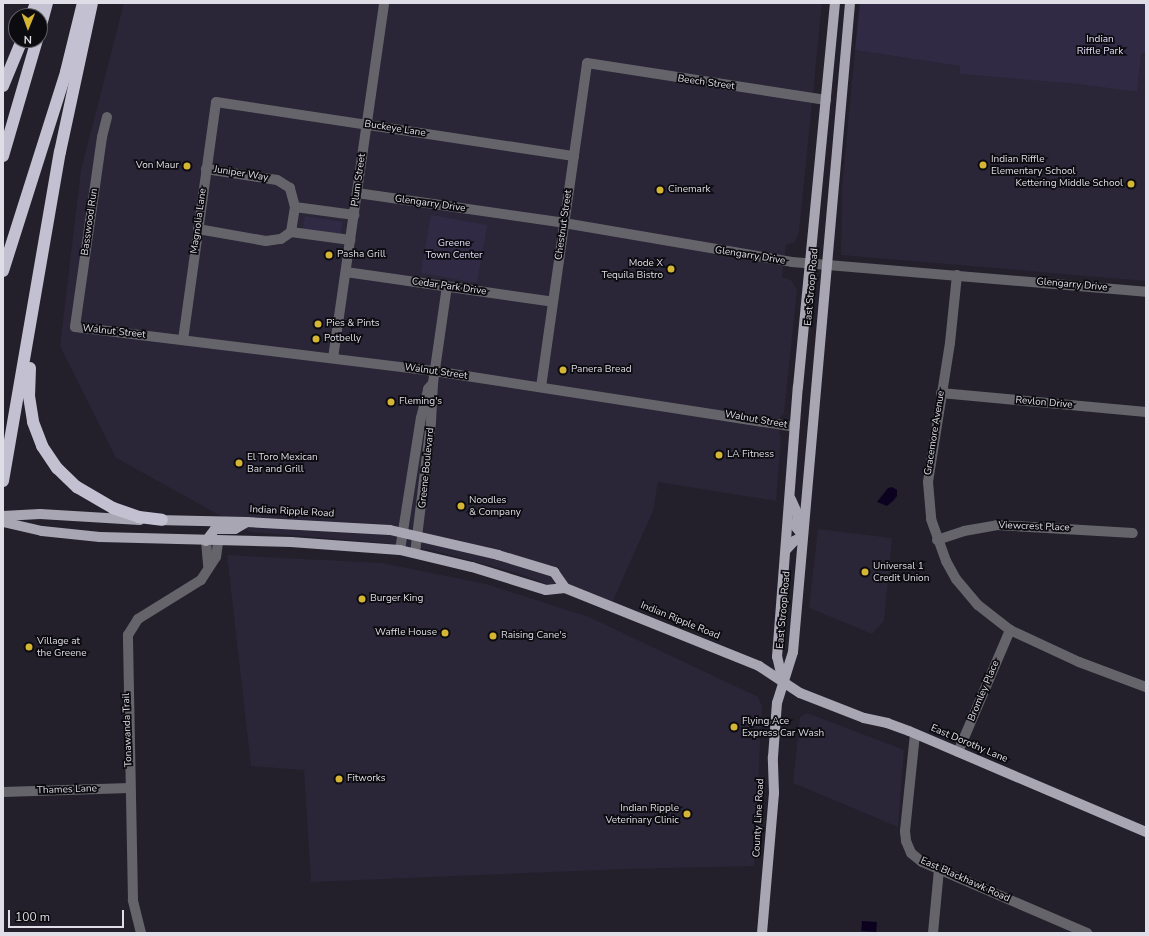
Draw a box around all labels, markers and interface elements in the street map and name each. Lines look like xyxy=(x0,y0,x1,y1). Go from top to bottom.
north arrow xyxy=(8,8,48,48)
text: N xyxy=(24,32,32,47)
park label: Indian Riffle Park xyxy=(1077,33,1123,56)
street label: Beech Street xyxy=(677,73,735,93)
street label: Buckeye Lane xyxy=(364,118,426,140)
street label: Plum Street xyxy=(349,153,369,207)
place label: Indian Riffle Elementary School xyxy=(991,153,1076,176)
place label: Von Maur xyxy=(136,160,179,172)
marker: Indian Riffle Elementary School xyxy=(978,160,988,170)
marker: Von Maur xyxy=(182,161,192,171)
street label: Juniper Way xyxy=(213,164,269,184)
place label: Kettering Middle School xyxy=(1016,178,1123,190)
marker: Kettering Middle School xyxy=(1126,179,1136,189)
place label: Cinemark xyxy=(668,184,710,196)
marker: Cinemark xyxy=(655,185,665,195)
street label: Basswood Run xyxy=(79,188,101,256)
street label: Magnolia Lane xyxy=(188,188,210,254)
street label: Chestnut Street xyxy=(553,189,575,261)
street label: Glengarry Drive xyxy=(394,193,466,215)
park label: Greene Town Center xyxy=(425,237,483,260)
street label: Glengarry Drive xyxy=(714,245,786,267)
street label: East Stroop Road xyxy=(803,248,821,326)
place label: Pasha Grill xyxy=(337,249,386,261)
marker: Pasha Grill xyxy=(324,250,334,260)
place label: Mode X Tequila Bistro xyxy=(601,257,663,280)
marker: Mode X Tequila Bistro xyxy=(666,264,676,274)
street label: Cedar Park Drive xyxy=(411,276,487,298)
street label: Glengarry Drive xyxy=(1036,276,1108,294)
place label: Pies & Pints xyxy=(326,318,379,330)
marker: Pies & Pints xyxy=(313,319,323,329)
street label: Walnut Street xyxy=(82,323,146,341)
place label: Potbelly xyxy=(324,333,361,345)
marker: Potbelly xyxy=(311,334,321,344)
street label: Walnut Street xyxy=(404,362,468,382)
place label: Panera Bread xyxy=(571,364,632,376)
marker: Panera Bread xyxy=(558,365,568,375)
street label: Gracemore Avenue xyxy=(922,390,948,476)
street label: Revlon Drive xyxy=(1015,395,1073,411)
place label: Fleming's xyxy=(399,396,442,408)
marker: Fleming's xyxy=(386,397,396,407)
street label: Walnut Street xyxy=(724,409,788,431)
street label: Greene Boulevard xyxy=(417,427,437,509)
place label: LA Fitness xyxy=(727,449,774,461)
marker: LA Fitness xyxy=(714,450,724,460)
place label: El Toro Mexican Bar and Grill xyxy=(247,451,318,474)
marker: El Toro Mexican Bar and Grill xyxy=(234,458,244,468)
place label: Noodles & Company xyxy=(469,494,521,518)
marker: Noodles & Company xyxy=(456,501,466,511)
street label: Indian Ripple Road xyxy=(249,504,335,520)
street label: Viewcrest Place xyxy=(998,520,1070,534)
place label: Universal 1 Credit Union xyxy=(873,560,929,584)
marker: Universal 1 Credit Union xyxy=(860,567,870,577)
street label: East Stroop Road xyxy=(775,571,793,649)
place label: Burger King xyxy=(370,593,423,605)
marker: Burger King xyxy=(357,594,367,604)
street label: Indian Ripple Road xyxy=(638,600,722,642)
place label: Waffle House xyxy=(375,627,437,639)
marker: Waffle House xyxy=(440,628,450,638)
place label: Raising Cane's xyxy=(501,630,566,642)
marker: Raising Cane's xyxy=(488,631,498,641)
place label: Village at the Greene xyxy=(37,635,86,658)
marker: Village at the Greene xyxy=(24,642,34,652)
street label: Bromley Place xyxy=(966,659,1002,723)
street label: Tonawanda Trail xyxy=(121,693,135,767)
place label: Flying Ace Express Car Wash xyxy=(742,715,824,738)
marker: Flying Ace Express Car Wash xyxy=(729,722,739,732)
street label: East Dorothy Lane xyxy=(929,722,1009,766)
place label: Fitworks xyxy=(347,773,386,785)
marker: Fitworks xyxy=(334,774,344,784)
street label: County Line Road xyxy=(751,778,767,858)
street label: Thames Lane xyxy=(37,783,97,797)
place label: Indian Ripple Veterinary Clinic xyxy=(606,802,679,826)
marker: Indian Ripple Veterinary Clinic xyxy=(682,809,692,819)
street label: East Blackhawk Road xyxy=(918,855,1012,905)
scale bar xyxy=(10,902,126,928)
text: 100 m xyxy=(15,909,50,925)

